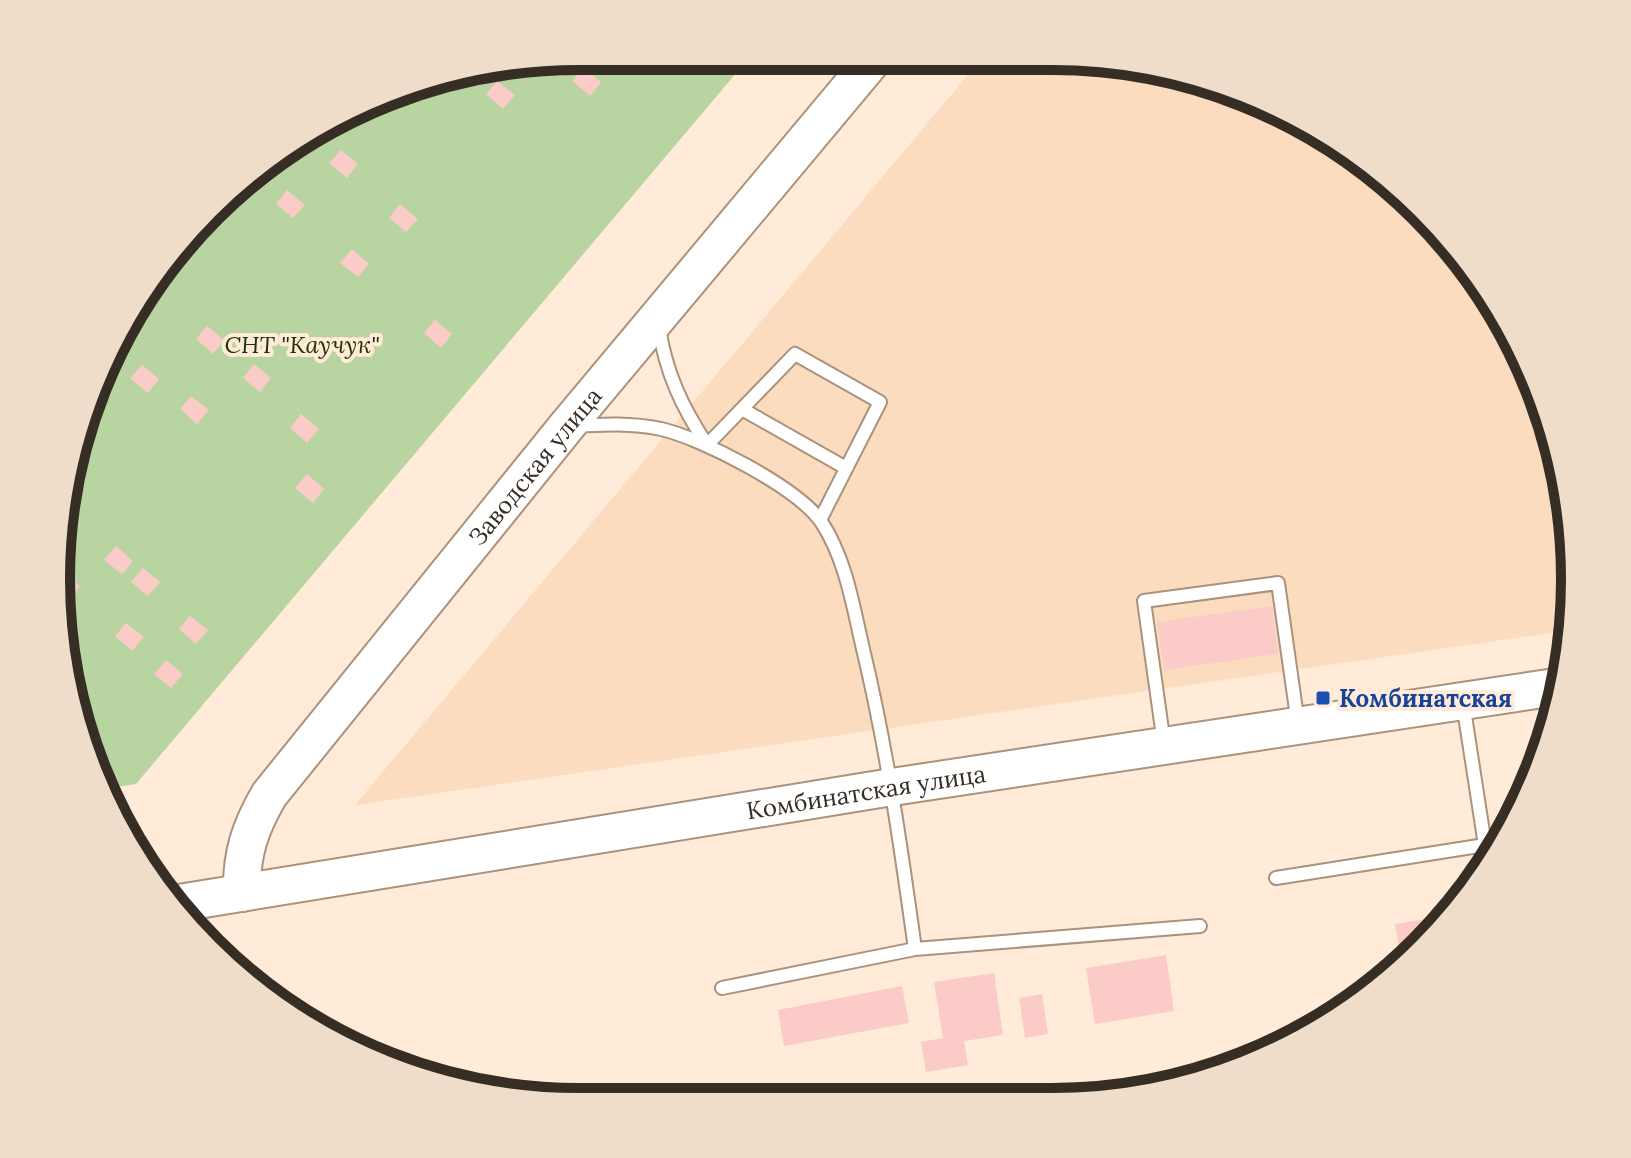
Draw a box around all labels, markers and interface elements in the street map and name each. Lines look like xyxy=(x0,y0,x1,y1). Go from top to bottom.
park label: СНТ "Каучук" xyxy=(224,329,380,360)
street label: Заводская улица xyxy=(461,381,608,551)
place label: Комбинатская xyxy=(1339,683,1512,714)
marker: Комбинатская xyxy=(1314,689,1332,707)
street label: Комбинатская улица xyxy=(744,758,988,826)

